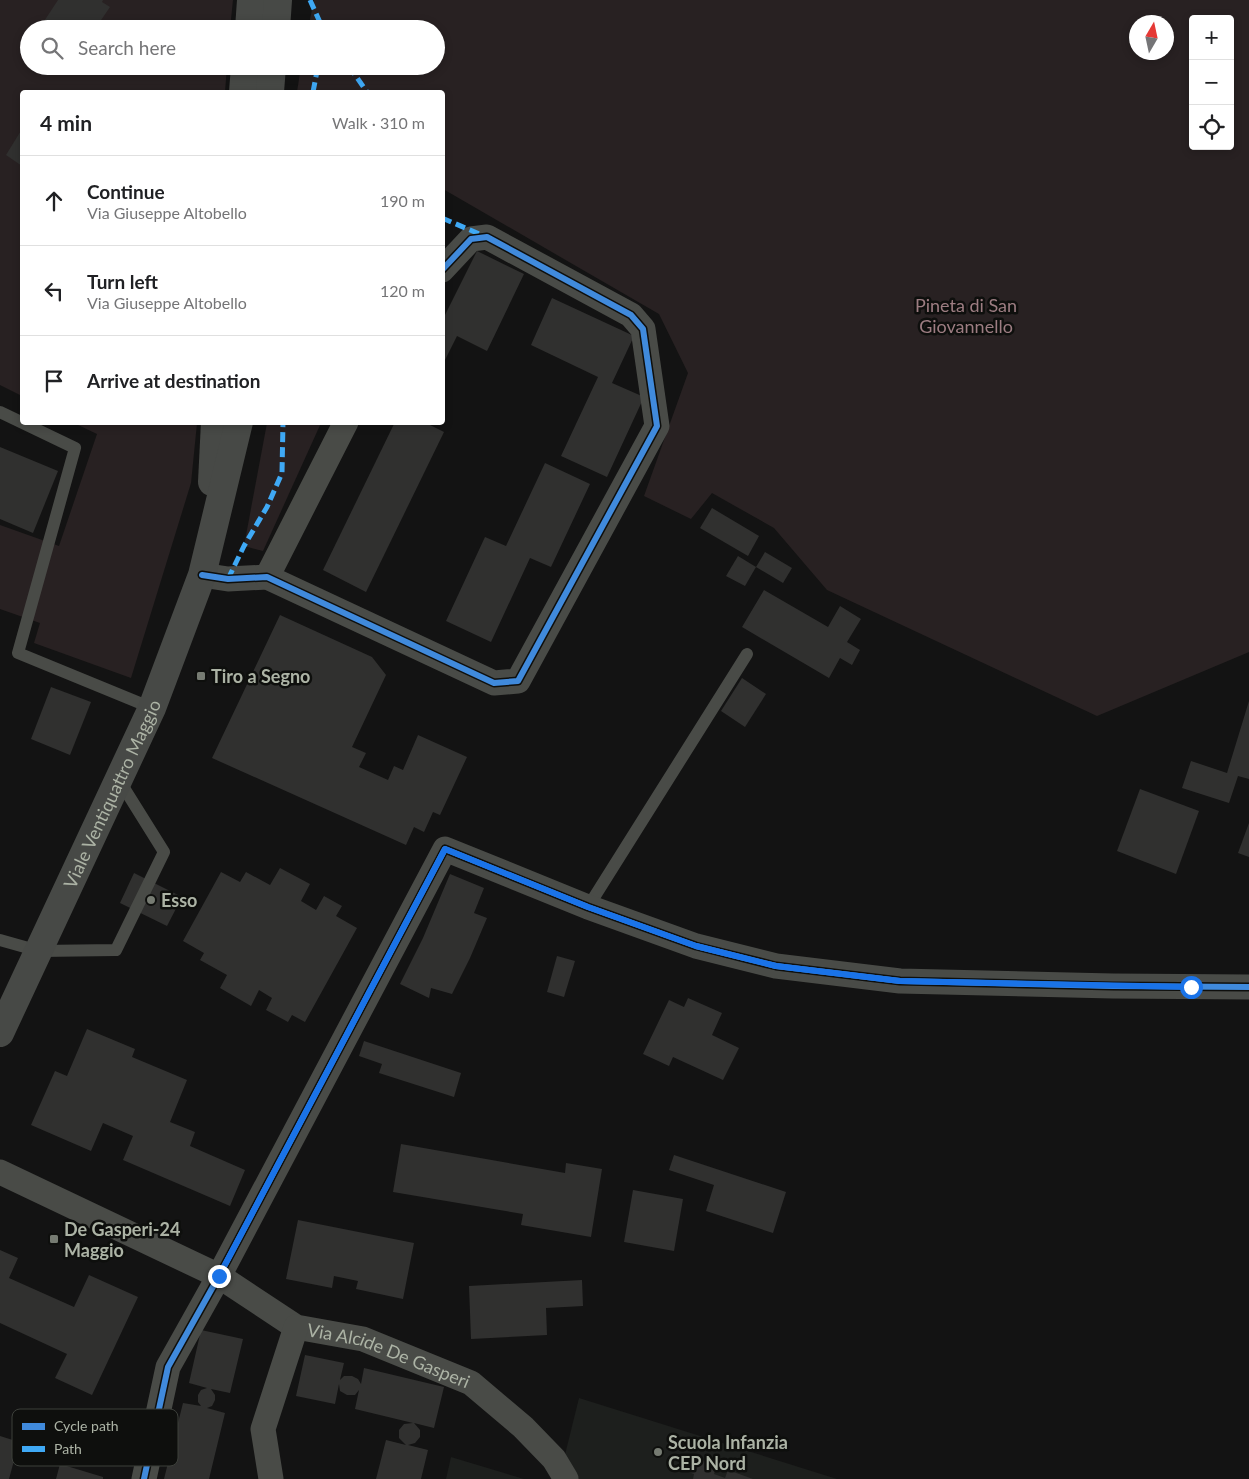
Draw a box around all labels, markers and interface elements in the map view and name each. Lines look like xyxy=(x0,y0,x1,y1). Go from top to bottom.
north arrow xyxy=(1129,15,1174,60)
map controls xyxy=(1189,15,1234,150)
button: + xyxy=(1189,15,1234,60)
search box xyxy=(20,20,445,75)
icon: search xyxy=(38,34,66,62)
text: Search here xyxy=(78,36,176,59)
button: − xyxy=(1189,60,1234,105)
button: locate xyxy=(1189,105,1234,150)
text: 4 min xyxy=(40,110,92,135)
text: Walk · 310 m xyxy=(332,113,425,132)
text: Continue xyxy=(87,180,165,203)
icon: ahead xyxy=(40,187,68,215)
text: 190 m xyxy=(380,191,425,210)
text: Via Giuseppe Altobello xyxy=(87,203,247,222)
text: Turn left xyxy=(87,270,158,293)
icon: left xyxy=(40,277,68,305)
text: 120 m xyxy=(380,281,425,300)
text: Via Giuseppe Altobello xyxy=(87,293,247,312)
park label: Pineta di San Giovannello xyxy=(915,294,1017,337)
icon: arrive xyxy=(40,367,68,395)
text: Arrive at destination xyxy=(87,369,260,392)
place label: Tiro a Segno xyxy=(211,665,310,687)
marker: Tiro a Segno xyxy=(195,670,207,682)
street label: Viale Ventiquattro Maggio xyxy=(58,697,165,892)
place label: Esso xyxy=(161,889,197,911)
marker: Esso xyxy=(145,894,157,906)
route start xyxy=(1180,976,1203,999)
place label: De Gasperi-24 Maggio xyxy=(64,1218,180,1261)
marker: De Gasperi-24 Maggio xyxy=(48,1233,60,1245)
route end xyxy=(208,1265,231,1288)
street label: Via Alcide De Gasperi xyxy=(306,1318,473,1392)
legend xyxy=(12,1409,178,1466)
text: Cycle path xyxy=(54,1417,119,1434)
place label: Scuola Infanzia CEP Nord xyxy=(668,1431,788,1474)
text: Path xyxy=(54,1440,82,1457)
marker: Scuola Infanzia CEP Nord xyxy=(652,1446,664,1458)

